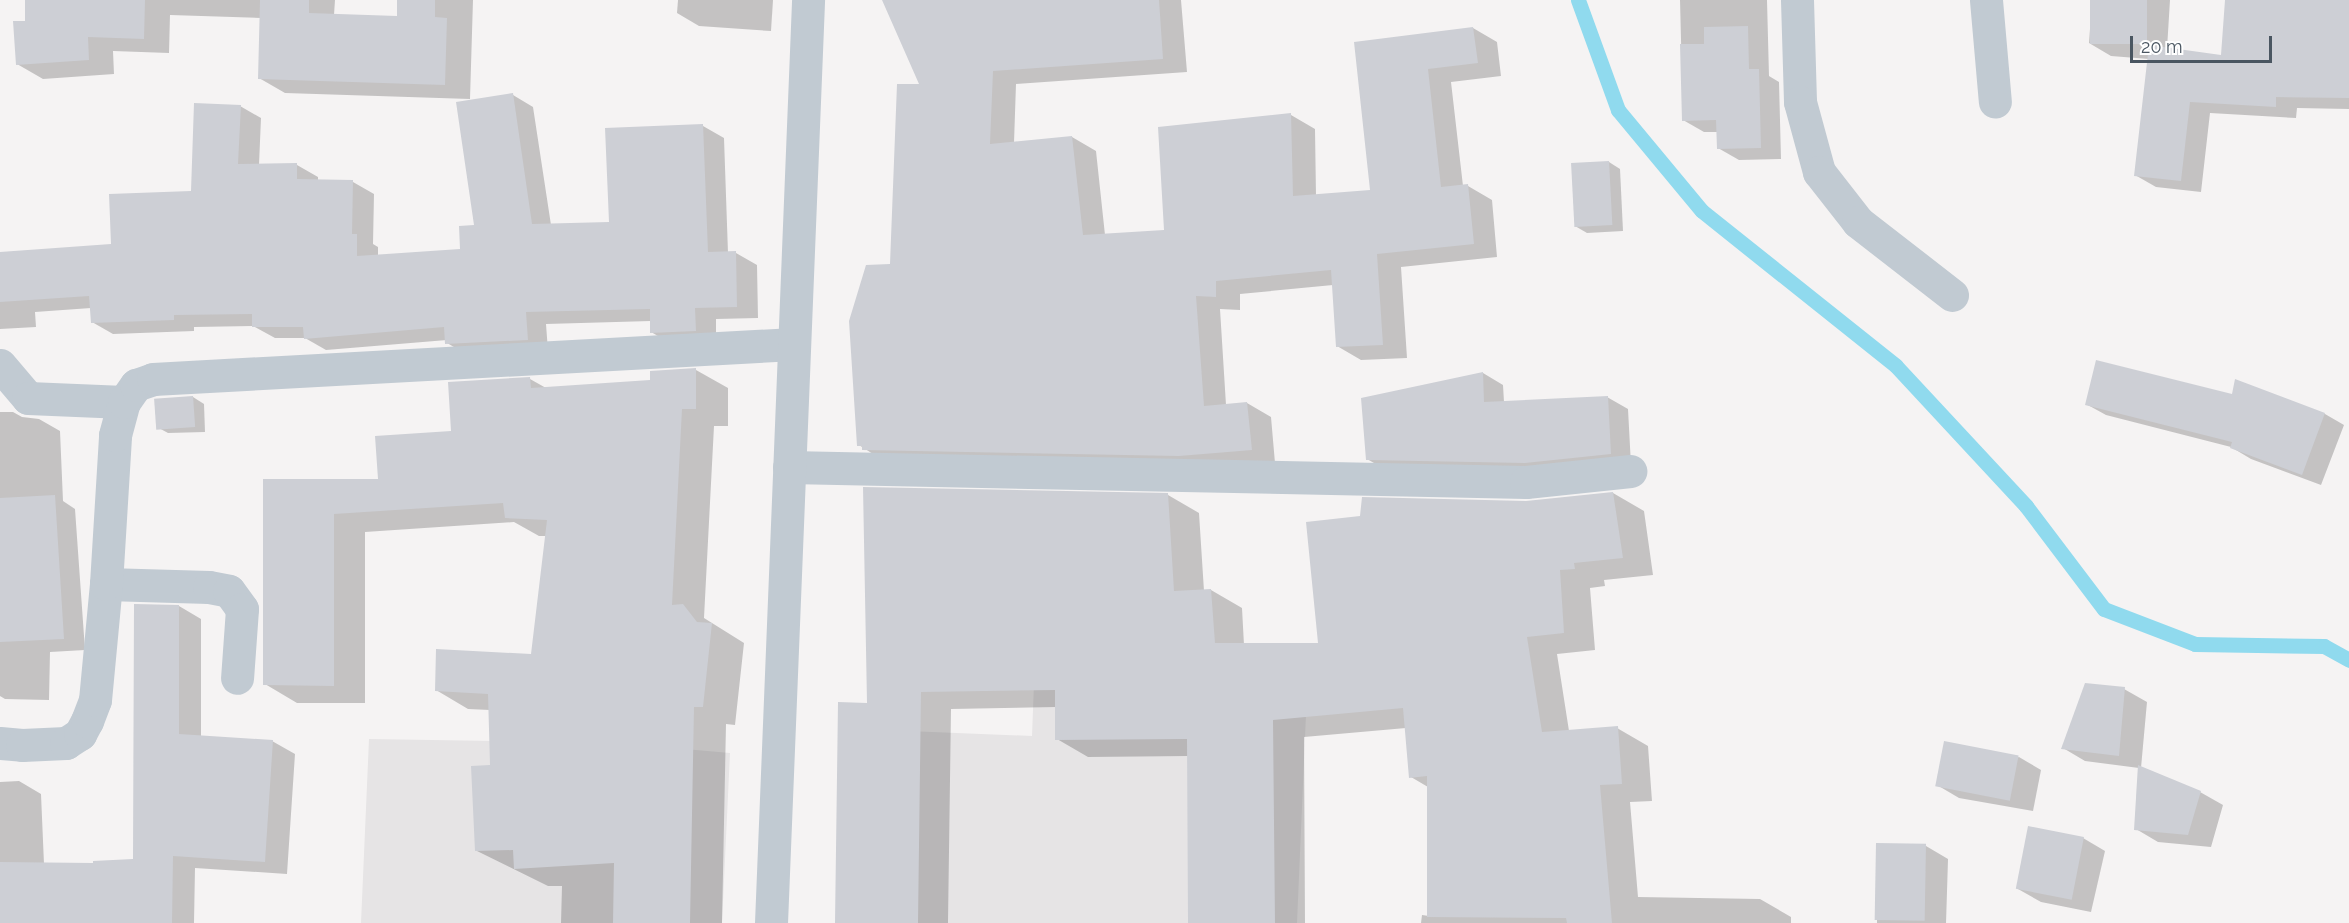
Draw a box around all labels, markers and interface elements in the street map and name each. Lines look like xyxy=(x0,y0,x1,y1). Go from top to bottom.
scale bar xyxy=(2133,24,2276,62)
text: 20 m xyxy=(2141,36,2183,57)

